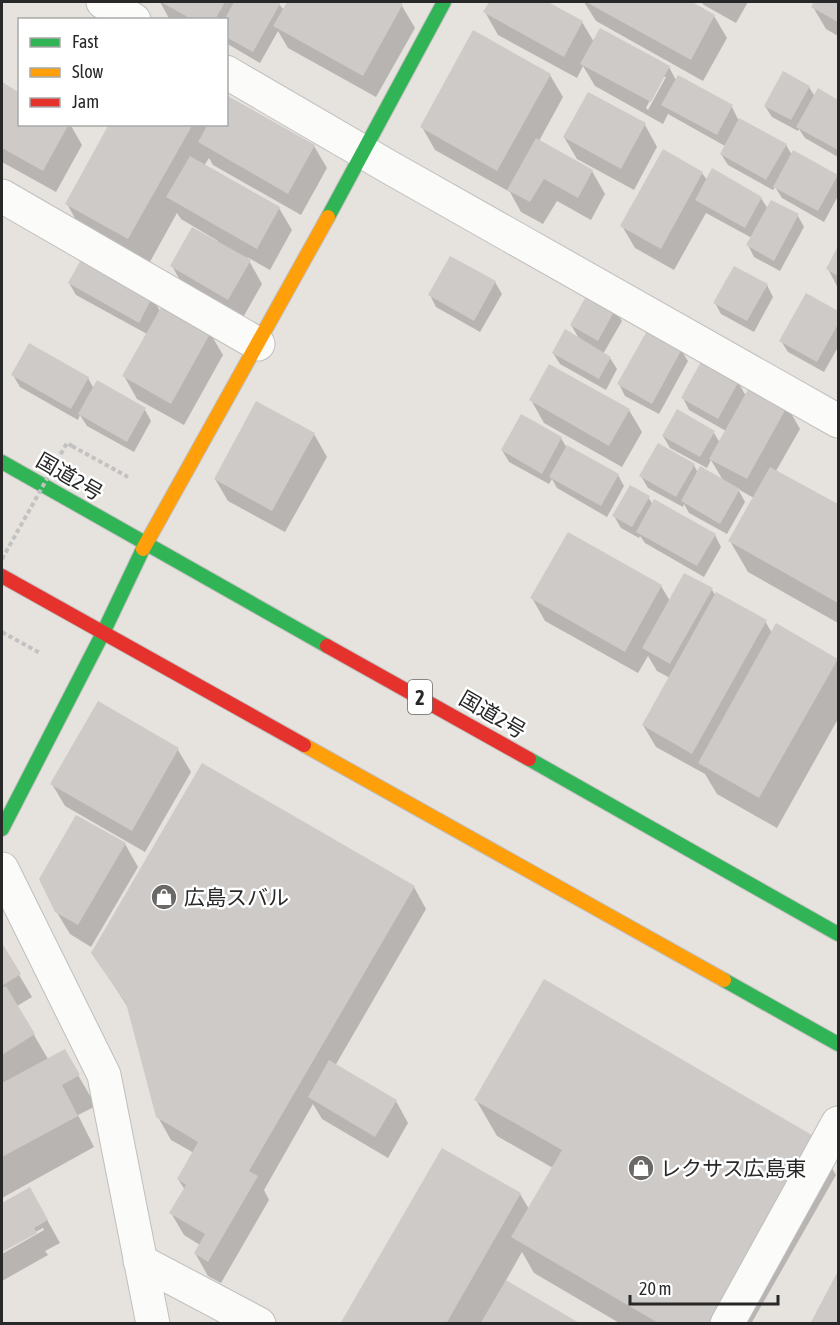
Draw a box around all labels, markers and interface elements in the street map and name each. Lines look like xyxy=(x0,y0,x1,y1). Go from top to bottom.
legend xyxy=(18,18,228,126)
text: Fast xyxy=(72,31,99,52)
text: Slow xyxy=(72,61,103,82)
text: Jam xyxy=(72,91,99,112)
street label: 国道2号 xyxy=(32,447,108,505)
road number: 2 xyxy=(408,680,432,714)
street label: 国道2号 xyxy=(455,685,531,743)
shop icon: 広島スバル xyxy=(149,882,179,912)
place label: 広島スバル xyxy=(184,885,289,909)
shop icon: レクサス広島東 xyxy=(626,1153,656,1183)
place label: レクサス広島東 xyxy=(660,1156,807,1180)
scale bar xyxy=(630,1268,778,1306)
text: 20 m xyxy=(639,1278,671,1299)

